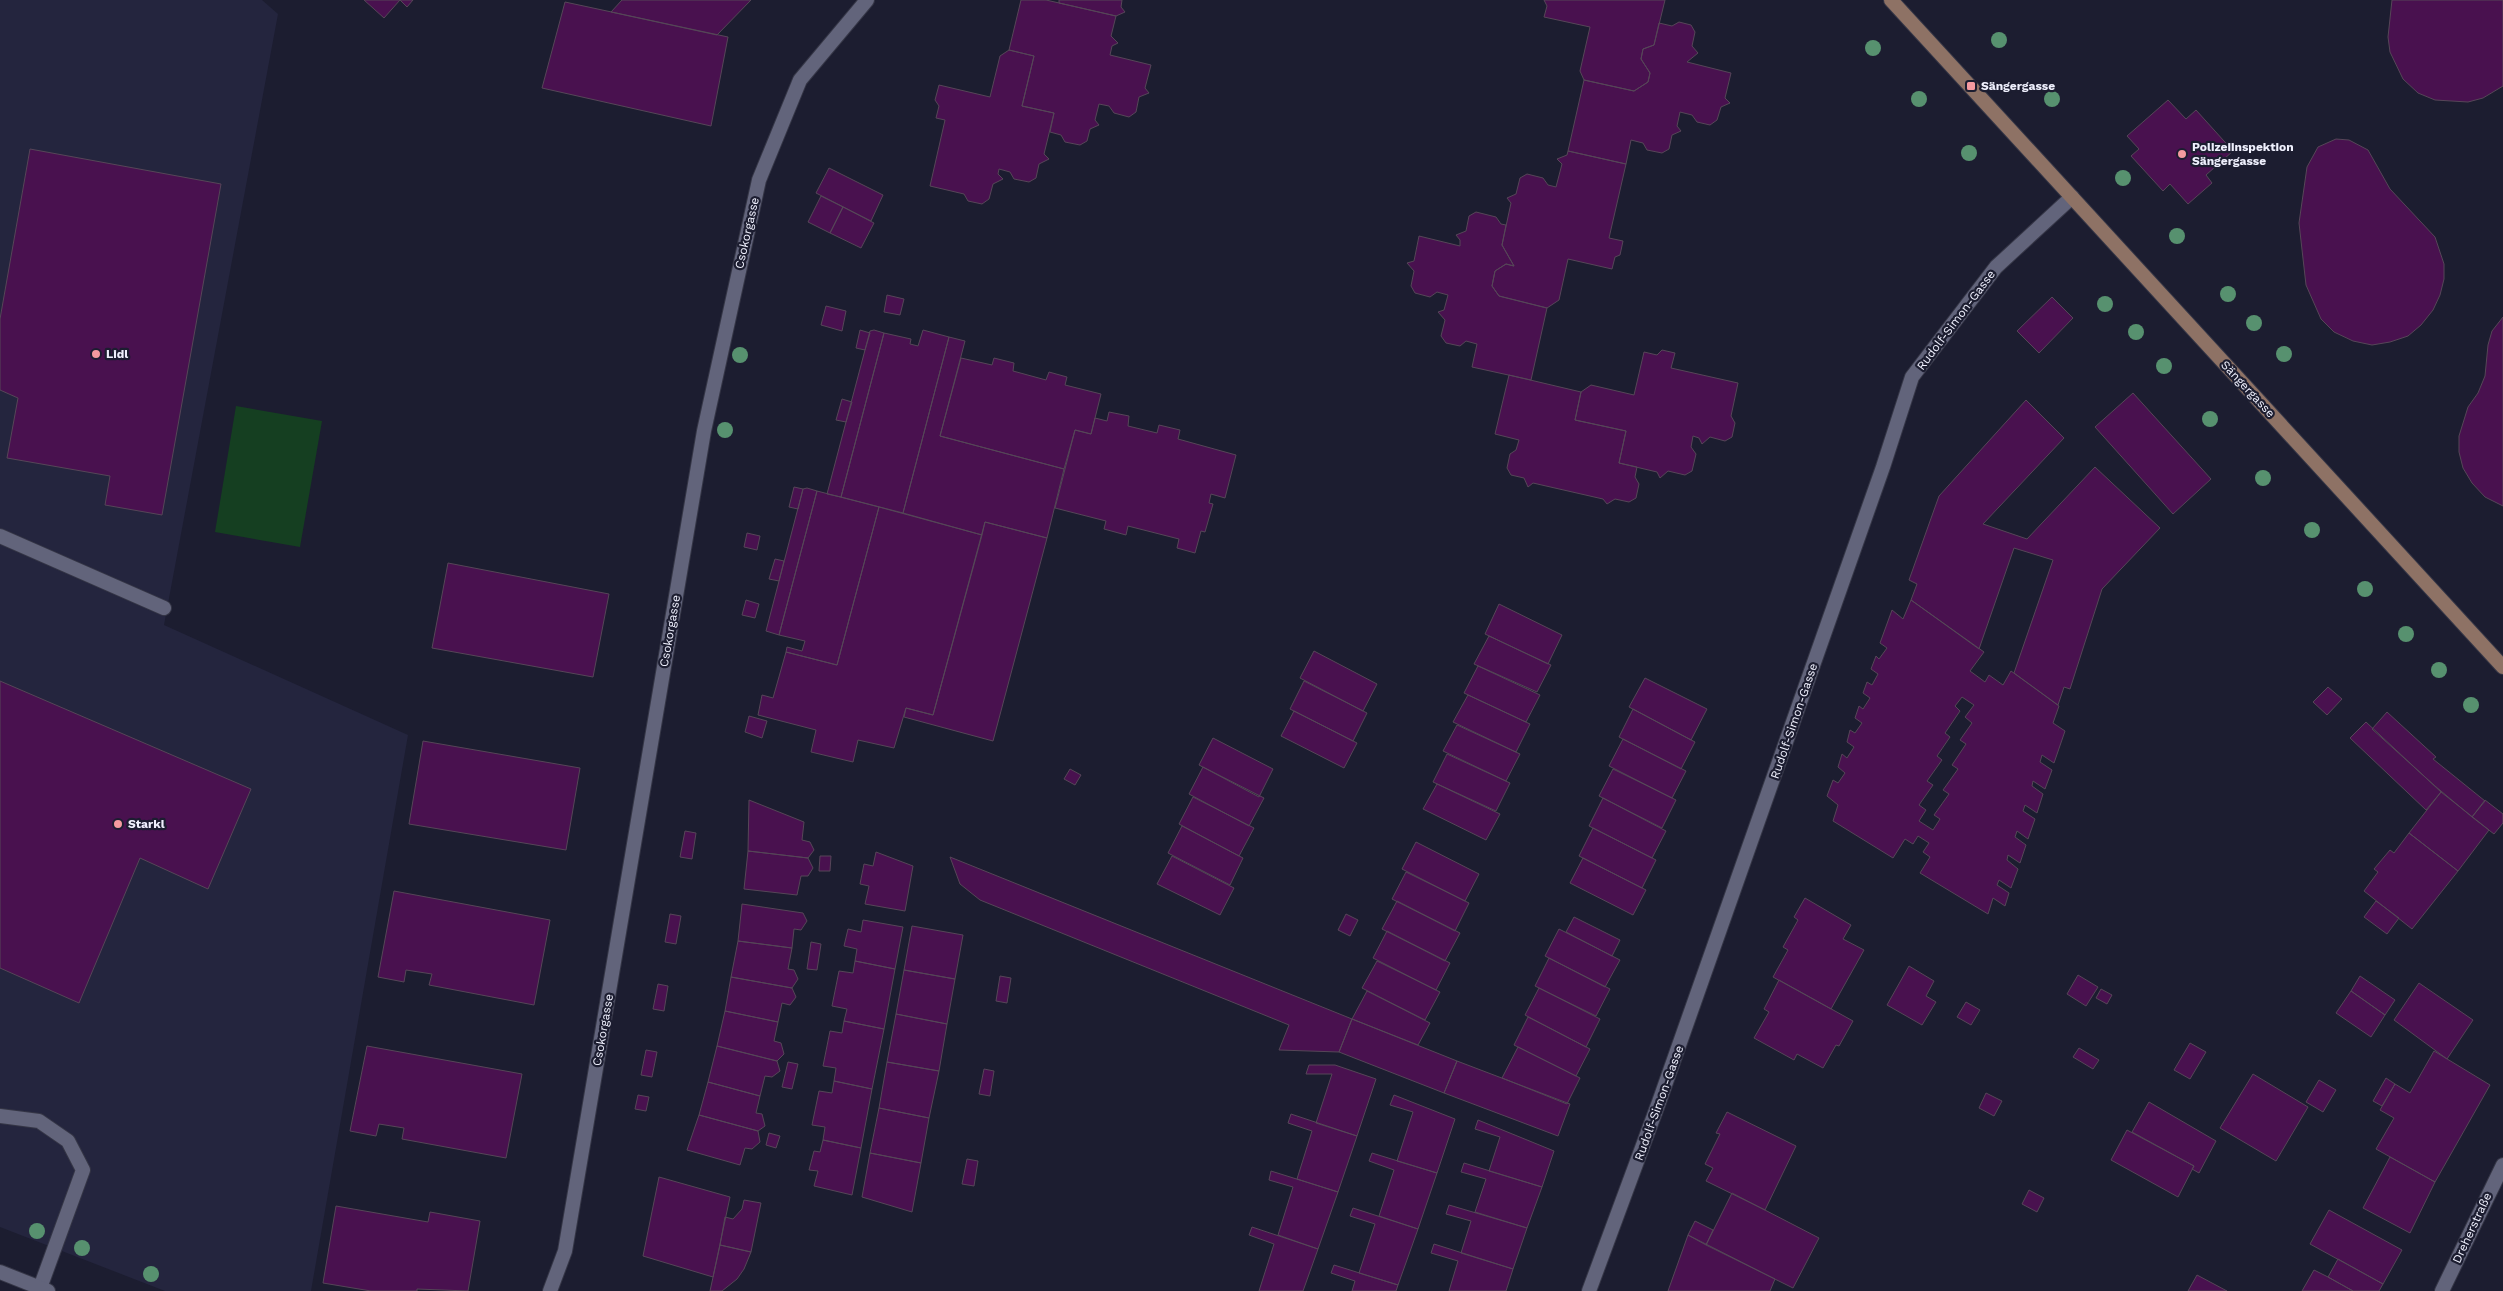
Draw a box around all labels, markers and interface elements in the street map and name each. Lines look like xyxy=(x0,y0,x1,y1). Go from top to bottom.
place label: Sängergasse xyxy=(1981,79,2055,93)
marker: Sängergasse xyxy=(1965,80,1977,92)
place label: Polizeiinspektion Sängergasse xyxy=(2192,140,2294,168)
marker: Polizeiinspektion Sängergasse xyxy=(2176,148,2188,160)
street label: Csokorgasse xyxy=(732,196,762,270)
street label: Rudolf-Simon-Gasse xyxy=(1914,267,1998,373)
place label: Lidl xyxy=(106,347,128,361)
marker: Lidl xyxy=(90,348,102,360)
street label: Sängergasse xyxy=(2218,358,2278,420)
street label: Csokorgasse xyxy=(657,594,683,668)
street label: Rudolf-Simon-Gasse xyxy=(1768,661,1820,781)
place label: Starkl xyxy=(128,817,165,831)
marker: Starkl xyxy=(112,818,124,830)
street label: Csokorgasse xyxy=(590,993,616,1067)
street label: Rudolf-Simon-Gasse xyxy=(1632,1043,1686,1162)
street label: Dreherstraße xyxy=(2450,1190,2495,1266)

